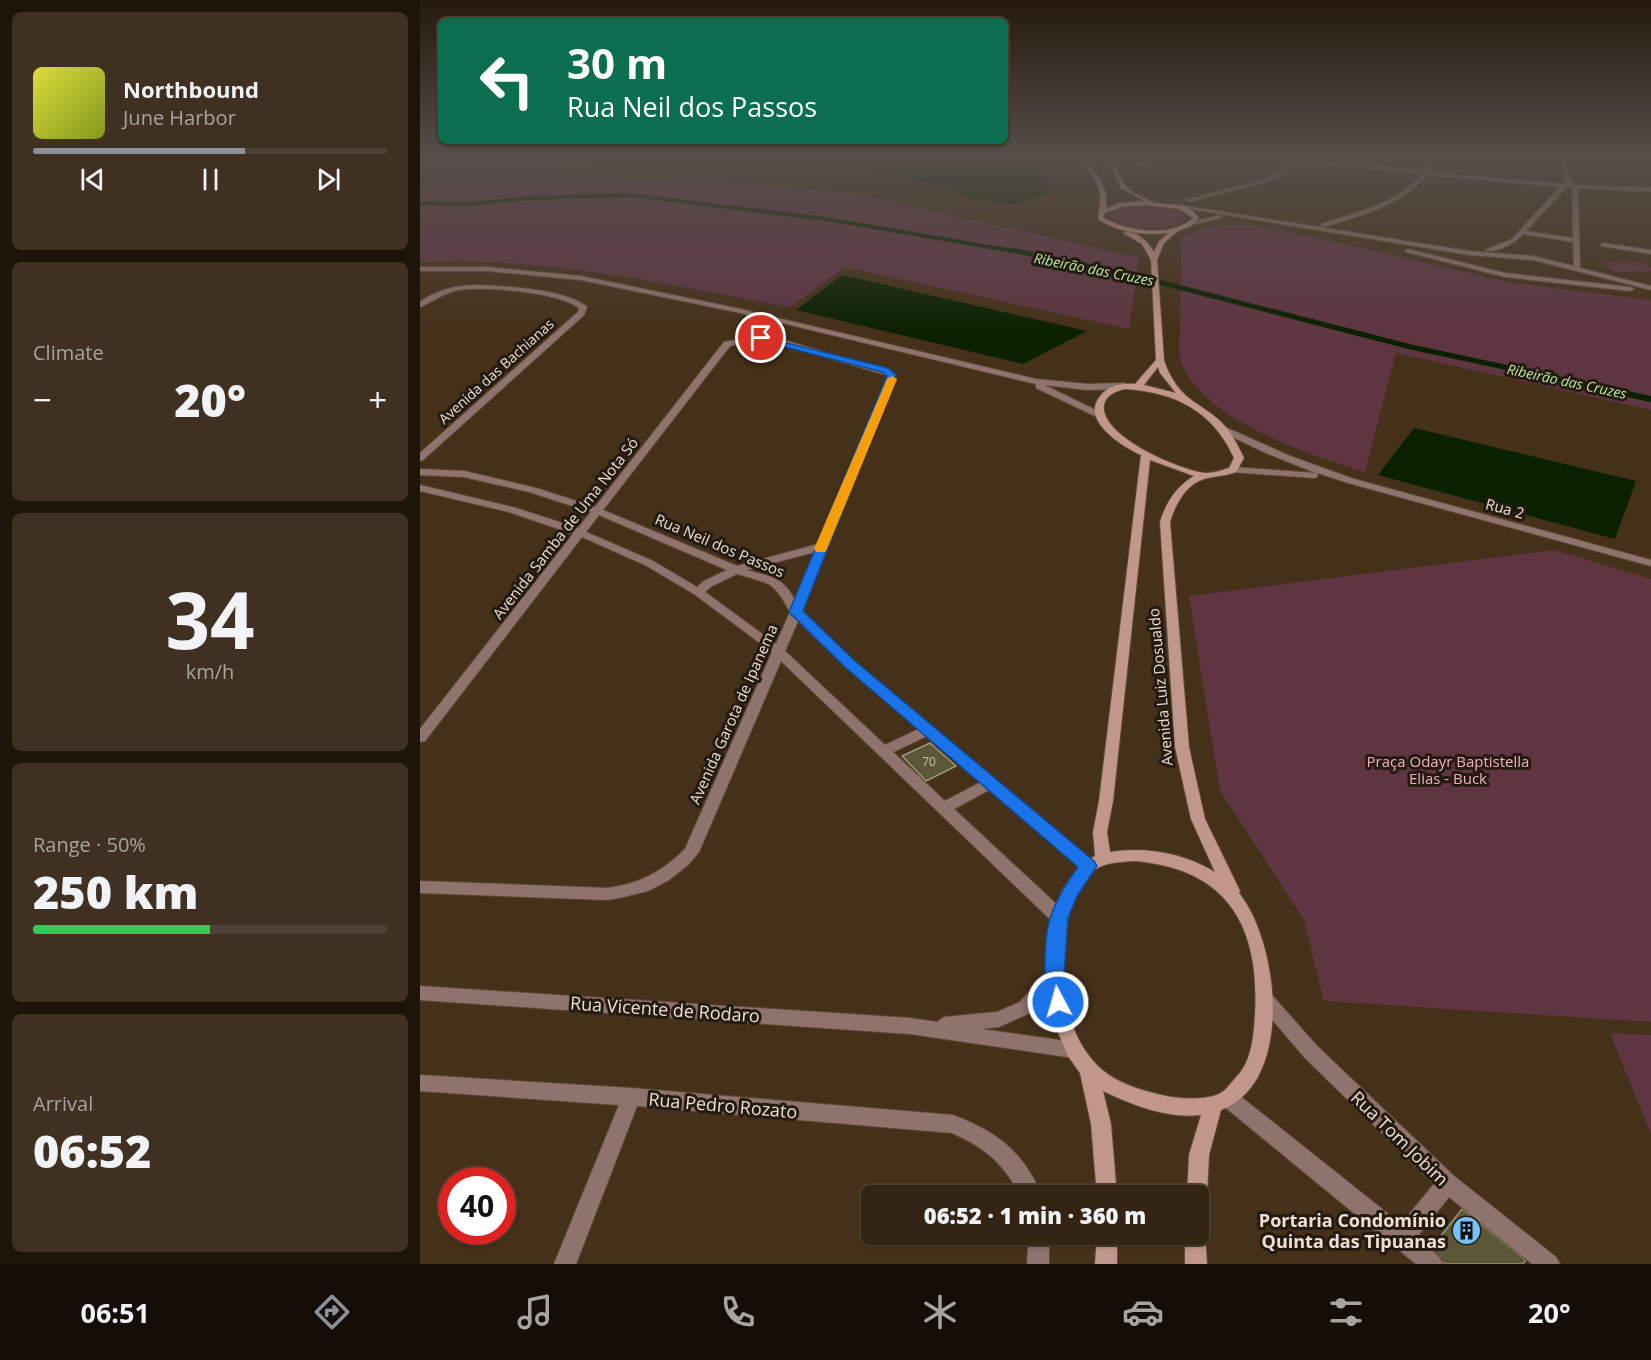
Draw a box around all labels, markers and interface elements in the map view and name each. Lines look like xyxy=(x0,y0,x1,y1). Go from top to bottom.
text: 30 m xyxy=(567,34,667,91)
icon: left xyxy=(468,42,546,120)
text: Northbound xyxy=(123,74,259,104)
text: Rua Neil dos Passos xyxy=(567,88,817,125)
text: June Harbor xyxy=(123,104,236,131)
icon: previous xyxy=(76,163,109,196)
icon: pause xyxy=(194,163,227,196)
icon: next xyxy=(312,163,345,196)
water label: Ribeirão das Cruzes xyxy=(1032,248,1156,290)
pin xyxy=(735,312,786,363)
street label: Avenida das Bachianas xyxy=(434,314,558,428)
icon: arrive xyxy=(744,321,777,354)
text: Climate xyxy=(33,339,104,366)
water label: Ribeirão das Cruzes xyxy=(1505,359,1629,403)
text: 20° xyxy=(174,369,246,430)
text: − xyxy=(33,377,52,422)
text: + xyxy=(368,377,387,422)
street label: Avenida Samba de Uma Nota Só xyxy=(488,433,642,623)
street label: Rua 2 xyxy=(1483,493,1527,523)
street label: Rua Neil dos Passos xyxy=(652,509,788,581)
text: 34 xyxy=(165,566,255,672)
street label: Avenida Luiz Dosualdo xyxy=(1143,607,1177,767)
street label: Avenida Garota de Ipanema xyxy=(684,621,782,807)
text: km/h xyxy=(186,658,234,685)
park label: Praça Odayr Baptistella Elias - Buck xyxy=(1367,751,1529,788)
house number: 70 xyxy=(922,753,936,770)
text: Range · 50% xyxy=(33,831,146,858)
text: 250 km xyxy=(33,861,198,922)
position arrow xyxy=(1026,970,1090,1034)
street label: Rua Vicente de Rodaro xyxy=(569,990,761,1028)
street label: Rua Tom Jobim xyxy=(1346,1085,1454,1191)
street label: Rua Pedro Rozato xyxy=(648,1087,798,1123)
text: Arrival xyxy=(33,1090,93,1117)
text: 06:52 xyxy=(33,1120,151,1181)
speed limit sign: 40 xyxy=(438,1167,516,1245)
text: 06:52 · 1 min · 360 m xyxy=(924,1200,1146,1230)
place label: Portaria Condomínio Quinta das Tipuanas xyxy=(1259,1208,1446,1253)
building icon: Portaria Condomínio Quinta das Tipuanas xyxy=(1451,1214,1483,1246)
icon: directions xyxy=(311,1291,353,1333)
icon: music xyxy=(514,1291,556,1333)
icon: phone xyxy=(717,1291,759,1333)
icon: climate xyxy=(919,1291,961,1333)
icon: car xyxy=(1122,1291,1164,1333)
icon: filters xyxy=(1325,1291,1367,1333)
text: 06:51 xyxy=(80,1294,150,1331)
text: 20° xyxy=(1528,1294,1570,1331)

